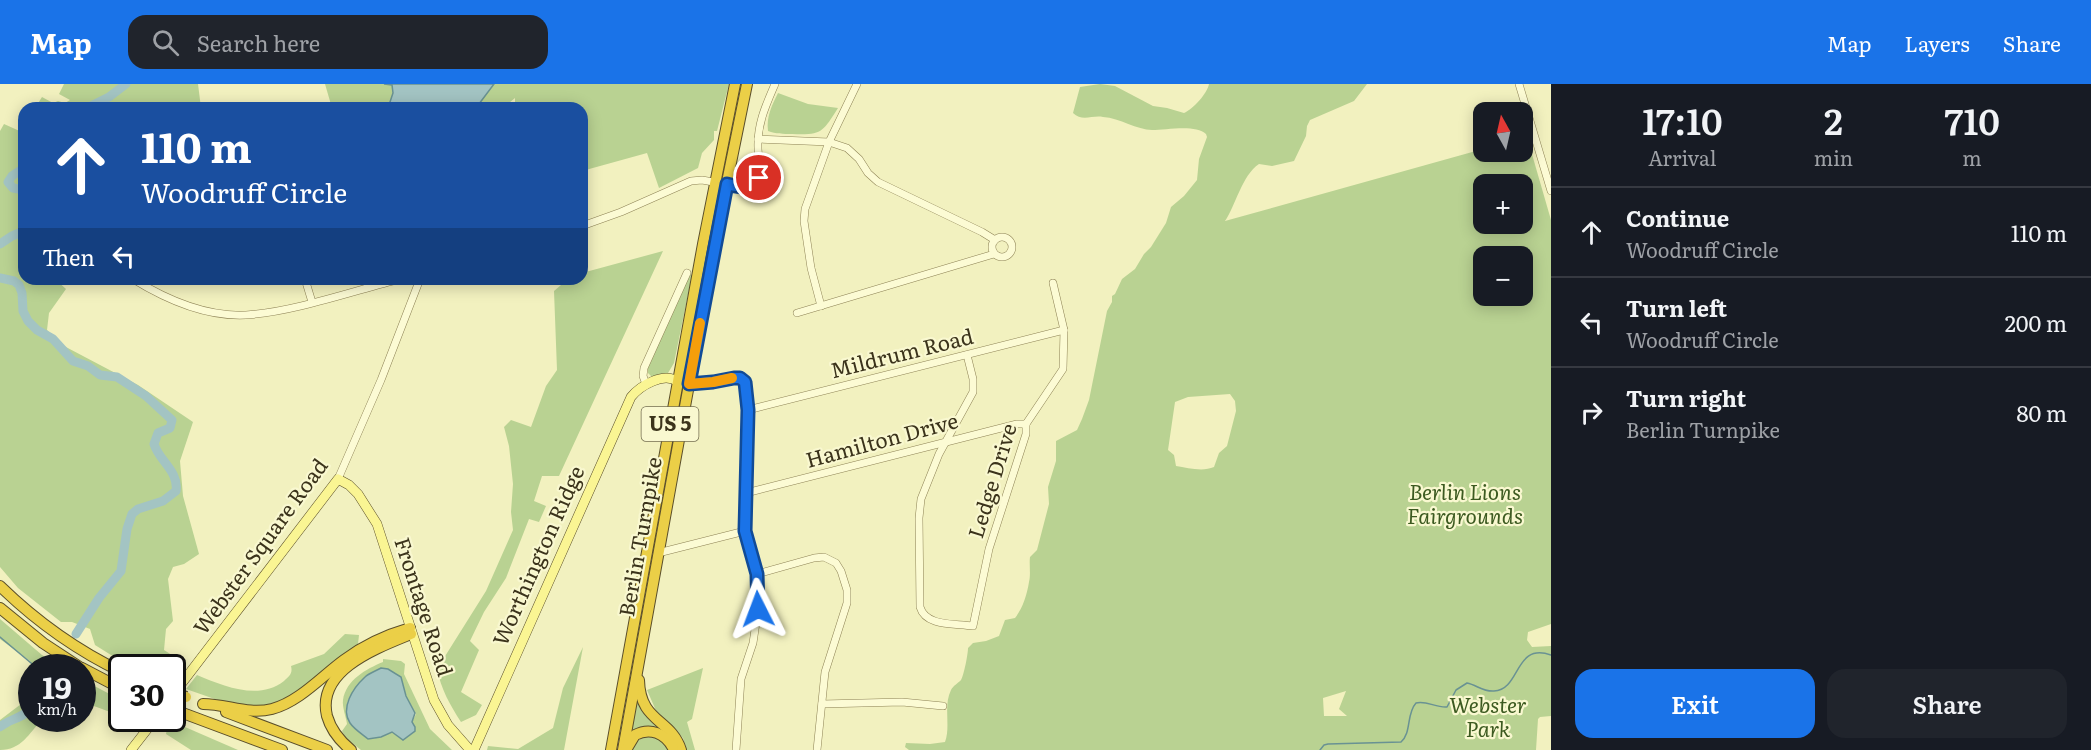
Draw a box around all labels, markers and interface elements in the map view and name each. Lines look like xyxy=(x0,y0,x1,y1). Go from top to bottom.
search box xyxy=(128,15,548,69)
text: Map xyxy=(30,21,92,63)
icon: search xyxy=(149,26,182,59)
text: Search here xyxy=(197,26,320,59)
text: Map xyxy=(1827,27,1872,58)
text: Layers xyxy=(1905,27,1970,58)
text: Share xyxy=(2003,27,2061,58)
text: 17:10 xyxy=(1642,93,1723,146)
text: 2 xyxy=(1824,93,1843,146)
text: 710 xyxy=(1944,93,2000,146)
north arrow xyxy=(1473,102,1533,162)
map controls xyxy=(1473,102,1533,306)
text: 110 m xyxy=(141,114,252,176)
icon: ahead xyxy=(42,126,120,204)
text: Arrival xyxy=(1648,142,1717,172)
text: min xyxy=(1814,142,1853,172)
text: m xyxy=(1962,142,1982,172)
pin xyxy=(733,152,784,203)
icon: arrive xyxy=(742,161,775,194)
text: Woodruff Circle xyxy=(141,171,347,211)
button: + xyxy=(1473,174,1533,234)
text: Continue xyxy=(1626,201,1729,234)
icon: ahead xyxy=(1575,216,1608,249)
text: 110 m xyxy=(2011,216,2067,249)
text: Woodruff Circle xyxy=(1626,234,1779,264)
text: Then xyxy=(42,240,95,273)
icon: left xyxy=(107,240,140,273)
button: − xyxy=(1473,246,1533,306)
text: Turn left xyxy=(1626,291,1727,324)
icon: left xyxy=(1575,306,1608,339)
text: 200 m xyxy=(2005,306,2067,339)
street label: Mildrum Road xyxy=(827,319,976,384)
text: Woodruff Circle xyxy=(1626,324,1779,354)
text: Turn right xyxy=(1626,381,1746,414)
icon: right xyxy=(1575,396,1608,429)
text: 80 m xyxy=(2016,396,2067,429)
street label: Hamilton Drive xyxy=(802,403,961,474)
road number: US 5 xyxy=(642,407,698,441)
text: Berlin Turnpike xyxy=(1626,414,1780,444)
street label: Ledge Drive xyxy=(958,419,1023,542)
street label: Webster Square Road xyxy=(184,451,334,640)
street label: Berlin Turnpike xyxy=(609,454,668,619)
street label: Worthington Ridge xyxy=(483,460,590,650)
park label: Berlin Lions Fairgrounds xyxy=(1407,475,1523,530)
street label: Frontage Road xyxy=(388,533,462,680)
position arrow xyxy=(726,577,790,641)
speed limit sign: 30 xyxy=(108,654,186,732)
text: 19 xyxy=(42,664,72,708)
button: Exit xyxy=(1575,669,1815,738)
button: Share xyxy=(1827,669,2067,738)
park label: Webster Park xyxy=(1449,688,1527,743)
text: km/h xyxy=(37,697,77,720)

